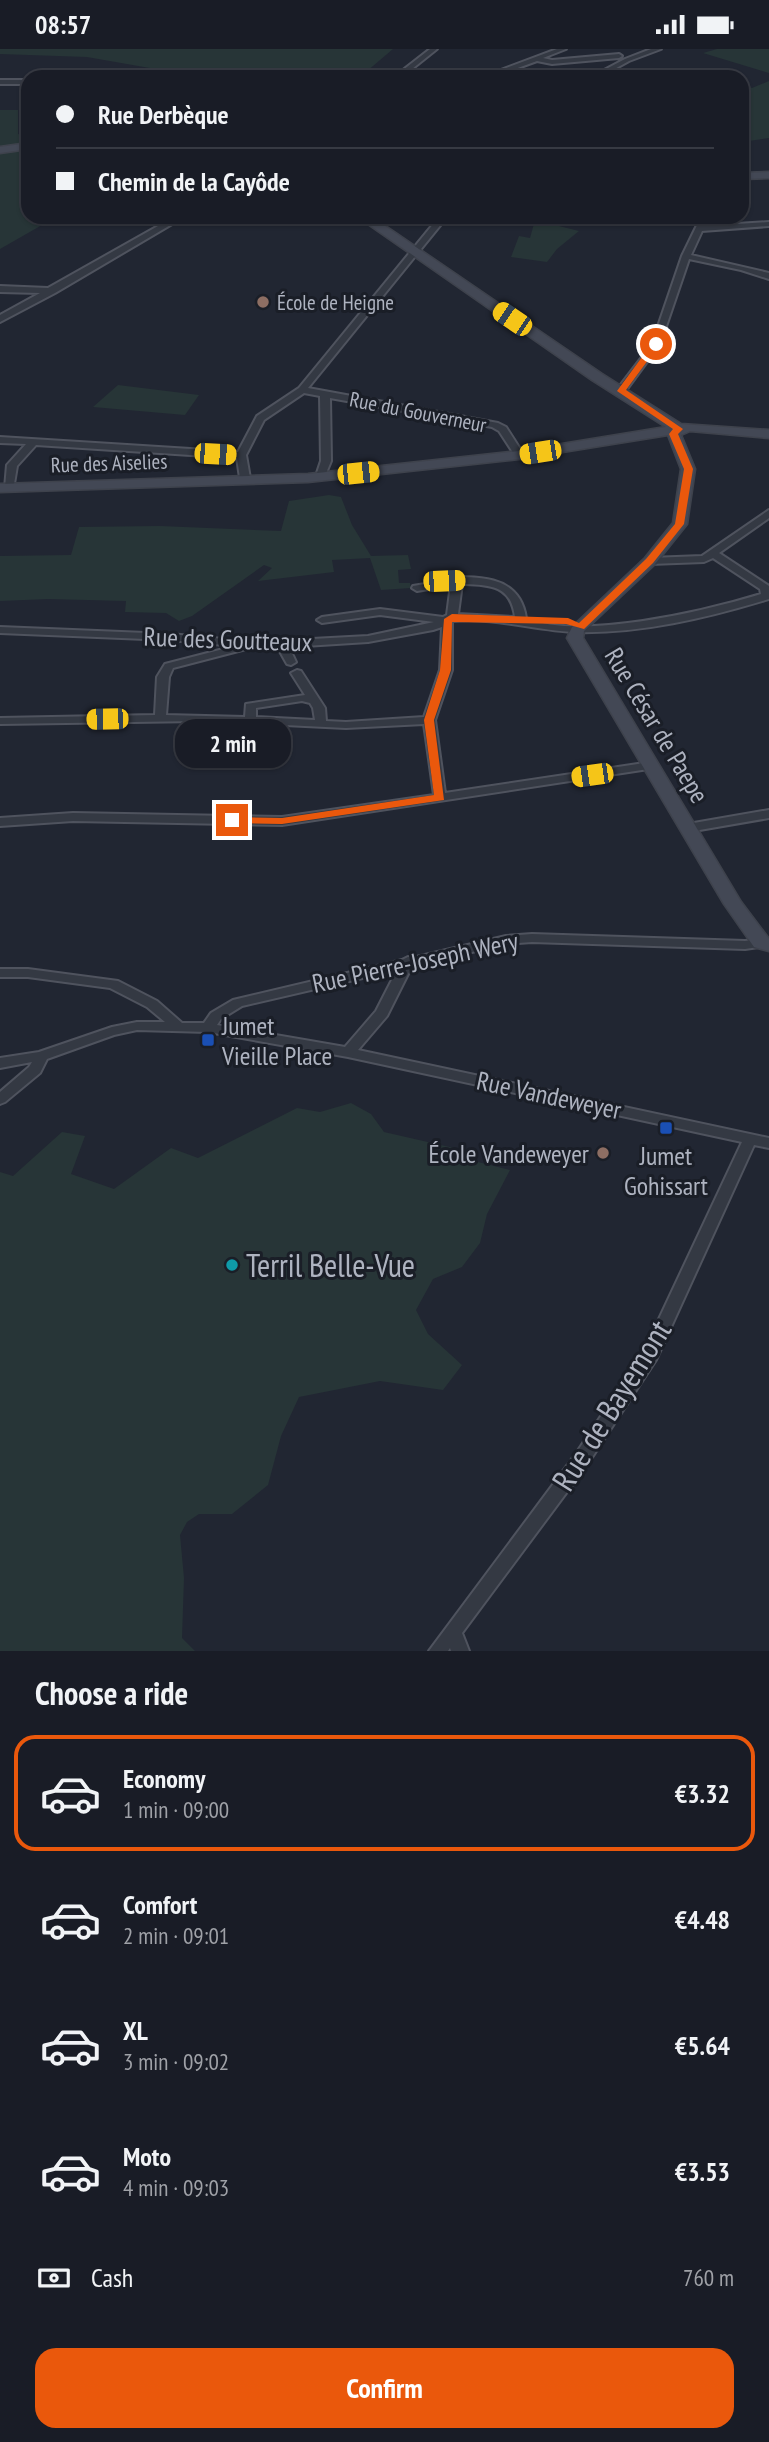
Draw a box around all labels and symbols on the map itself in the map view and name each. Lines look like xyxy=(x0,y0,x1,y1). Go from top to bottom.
place label: École de Heigne xyxy=(277,289,394,316)
marker: École de Heigne xyxy=(255,294,271,310)
car xyxy=(489,299,536,339)
route start xyxy=(640,328,672,360)
street label: Rue du Gouverneur xyxy=(347,386,489,439)
car xyxy=(518,438,563,466)
car xyxy=(194,442,237,466)
street label: Rue des Aiselies xyxy=(50,447,168,479)
car xyxy=(337,460,380,486)
car xyxy=(423,570,466,592)
street label: Rue des Goutteaux xyxy=(143,620,313,658)
street label: Rue César de Paepe xyxy=(598,641,716,809)
car xyxy=(86,708,129,730)
callout: 2 min xyxy=(174,719,290,767)
car xyxy=(570,762,615,788)
route end xyxy=(216,804,248,836)
street label: Rue Pierre-Joseph Wery xyxy=(309,924,521,1000)
place label: Jumet Vieille Place xyxy=(221,1009,332,1072)
marker: Jumet Vieille Place xyxy=(200,1032,216,1048)
street label: Rue Vandeweyer xyxy=(474,1064,624,1126)
marker: Jumet Gohissart xyxy=(658,1120,674,1136)
place label: École Vandeweyer xyxy=(429,1137,589,1170)
place label: Jumet Gohissart xyxy=(624,1139,708,1202)
marker: École Vandeweyer xyxy=(595,1145,611,1161)
place label: Terril Belle-Vue xyxy=(246,1244,415,1286)
marker: Terril Belle-Vue xyxy=(224,1257,240,1273)
street label: Rue de Bayemont xyxy=(542,1312,680,1498)

